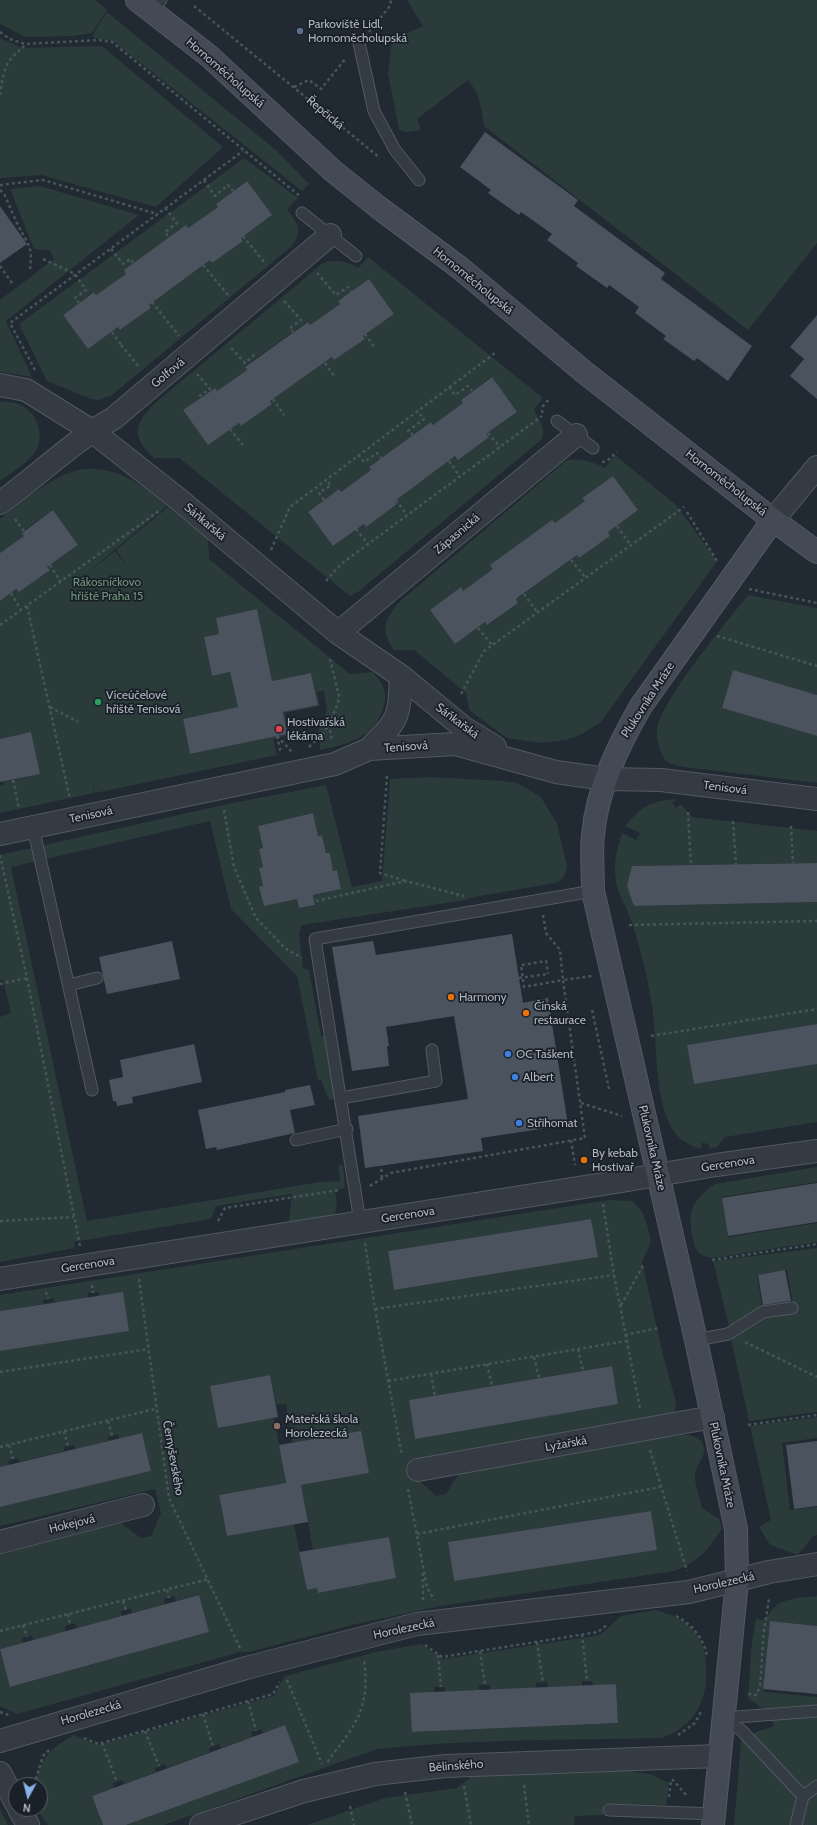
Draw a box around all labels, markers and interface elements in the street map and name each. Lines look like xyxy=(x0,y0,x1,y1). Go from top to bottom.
place label: Parkoviště Lidl, Hornoměcholupská xyxy=(308,17,407,45)
marker: Parkoviště Lidl, Hornoměcholupská xyxy=(295,26,305,36)
street label: Hornoměcholupská xyxy=(183,35,267,111)
street label: Řepčická xyxy=(303,93,347,133)
street label: Hornoměcholupská xyxy=(430,244,516,318)
street label: Golfová xyxy=(148,355,188,391)
street label: Hornoměcholupská xyxy=(683,447,769,519)
street label: Sáňkařská xyxy=(181,500,229,544)
street label: Zápasnická xyxy=(431,511,483,557)
park label: Rákosníčkovo hřiště Praha 15 xyxy=(71,575,143,603)
street label: Plukovníka Mráze xyxy=(618,660,678,740)
place label: Víceúčelové hřiště Tenisová xyxy=(106,688,181,716)
marker: Víceúčelové hřiště Tenisová xyxy=(93,697,103,707)
street label: Sáňkařská xyxy=(433,700,481,742)
place label: Hostivařská lékárna xyxy=(287,715,345,743)
marker: Hostivařská lékárna xyxy=(274,724,284,734)
street label: Tenisová xyxy=(384,738,428,756)
street label: Tenisová xyxy=(702,778,748,798)
street label: Tenisová xyxy=(68,803,114,827)
place label: Harmony xyxy=(459,990,507,1004)
marker: Harmony xyxy=(446,992,456,1002)
place label: Čínská restaurace xyxy=(534,999,586,1027)
marker: Čínská restaurace xyxy=(521,1008,531,1018)
place label: OC Taškent xyxy=(516,1047,574,1061)
marker: OC Taškent xyxy=(503,1049,513,1059)
place label: Albert xyxy=(523,1070,554,1084)
marker: Albert xyxy=(510,1072,520,1082)
street label: Plukovníka Mráze xyxy=(635,1104,669,1192)
place label: Střihomat xyxy=(527,1116,578,1130)
marker: Střihomat xyxy=(514,1118,524,1128)
place label: By kebab Hostivař xyxy=(592,1146,638,1174)
street label: Gercenova xyxy=(700,1153,756,1175)
marker: By kebab Hostivař xyxy=(579,1155,589,1165)
street label: Gercenova xyxy=(380,1204,436,1226)
street label: Gercenova xyxy=(60,1254,116,1276)
place label: Mateřská škola Horolezecká xyxy=(285,1412,358,1440)
street label: Černyševského xyxy=(159,1419,187,1497)
marker: Mateřská škola Horolezecká xyxy=(272,1421,282,1431)
street label: Plukovníka Mráze xyxy=(706,1421,738,1509)
street label: Lyžařská xyxy=(544,1433,588,1455)
street label: Hokejová xyxy=(48,1511,96,1537)
street label: Horolezecká xyxy=(692,1569,756,1597)
street label: Horolezecká xyxy=(372,1615,436,1643)
street label: Horolezecká xyxy=(59,1698,123,1728)
street label: Bělinského xyxy=(428,1757,484,1775)
north arrow xyxy=(8,1777,48,1817)
text: N xyxy=(22,1800,31,1815)

